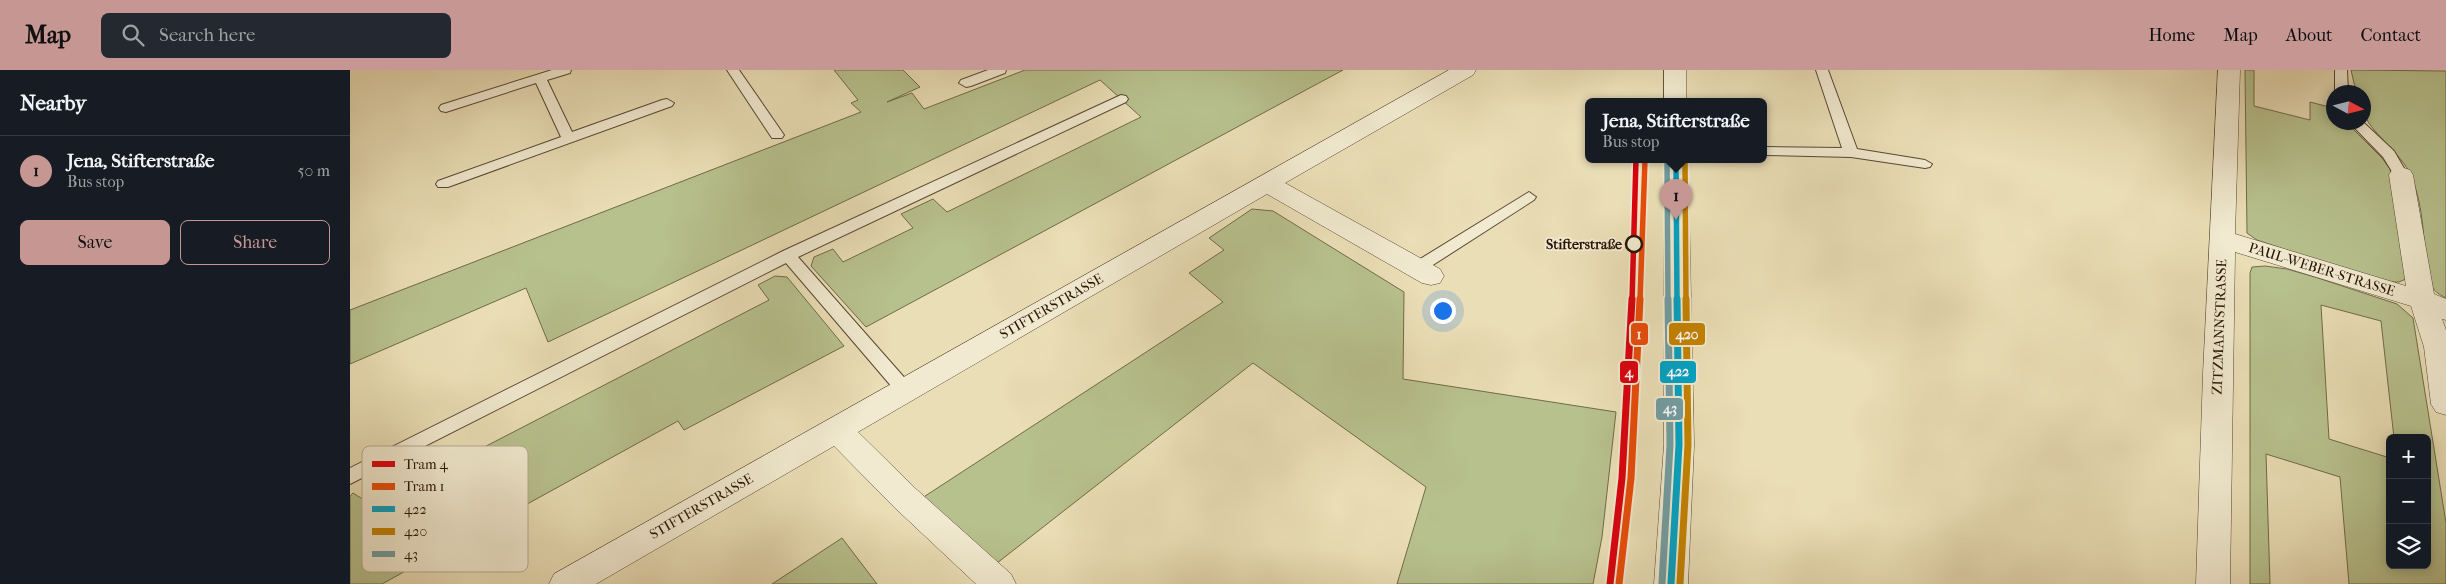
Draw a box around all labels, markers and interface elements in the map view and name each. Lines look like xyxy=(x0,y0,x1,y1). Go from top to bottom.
search box xyxy=(101,13,451,58)
text: Map xyxy=(25,21,71,49)
icon: search xyxy=(119,21,147,49)
text: Search here xyxy=(159,24,255,46)
text: Home xyxy=(2148,25,2195,46)
text: Map xyxy=(2223,25,2258,46)
text: About xyxy=(2286,25,2332,46)
text: Contact xyxy=(2360,25,2421,46)
north arrow xyxy=(2326,85,2371,130)
text: Nearby xyxy=(20,91,86,115)
popup xyxy=(1585,98,1767,163)
text: Jena, Stifterstraße xyxy=(1602,110,1750,132)
text: Bus stop xyxy=(1602,132,1660,151)
text: Jena, Stifterstraße xyxy=(67,150,214,172)
text: 1 xyxy=(33,161,39,180)
text: 50 m xyxy=(298,161,330,180)
text: Bus stop xyxy=(67,172,124,191)
pin: 1 xyxy=(1660,179,1692,220)
button: Save xyxy=(20,220,170,265)
button: Share xyxy=(180,220,330,265)
marker: Stifterstraße xyxy=(1625,235,1643,253)
place label: Stifterstraße xyxy=(1546,236,1622,253)
street label: PAUL-WEBER-STRASSE xyxy=(2247,239,2398,300)
street label: ZITZMANNSTRASSE xyxy=(2209,258,2230,395)
street label: STIFTERSTRASSE xyxy=(996,270,1106,343)
your location xyxy=(1430,298,1456,324)
line badge: 1 xyxy=(1630,322,1649,346)
line badge: 420 xyxy=(1668,322,1706,346)
text: 1 xyxy=(1637,326,1642,343)
text: 420 xyxy=(1674,326,1699,343)
line badge: 4 xyxy=(1619,360,1639,384)
line badge: 422 xyxy=(1659,360,1697,384)
text: 422 xyxy=(1666,363,1689,380)
text: 4 xyxy=(1624,364,1634,381)
line badge: 43 xyxy=(1655,397,1684,421)
text: 43 xyxy=(1662,400,1677,417)
map controls xyxy=(2386,434,2431,569)
button: + xyxy=(2386,434,2431,479)
legend xyxy=(362,446,528,572)
text: Tram 4 xyxy=(404,456,449,473)
street label: STIFTERSTRASSE xyxy=(646,470,756,543)
text: Tram 1 xyxy=(404,478,445,495)
button: − xyxy=(2386,479,2431,524)
text: 422 xyxy=(404,501,427,518)
text: 420 xyxy=(404,523,427,540)
button: layers xyxy=(2386,524,2431,569)
text: 43 xyxy=(404,546,418,563)

